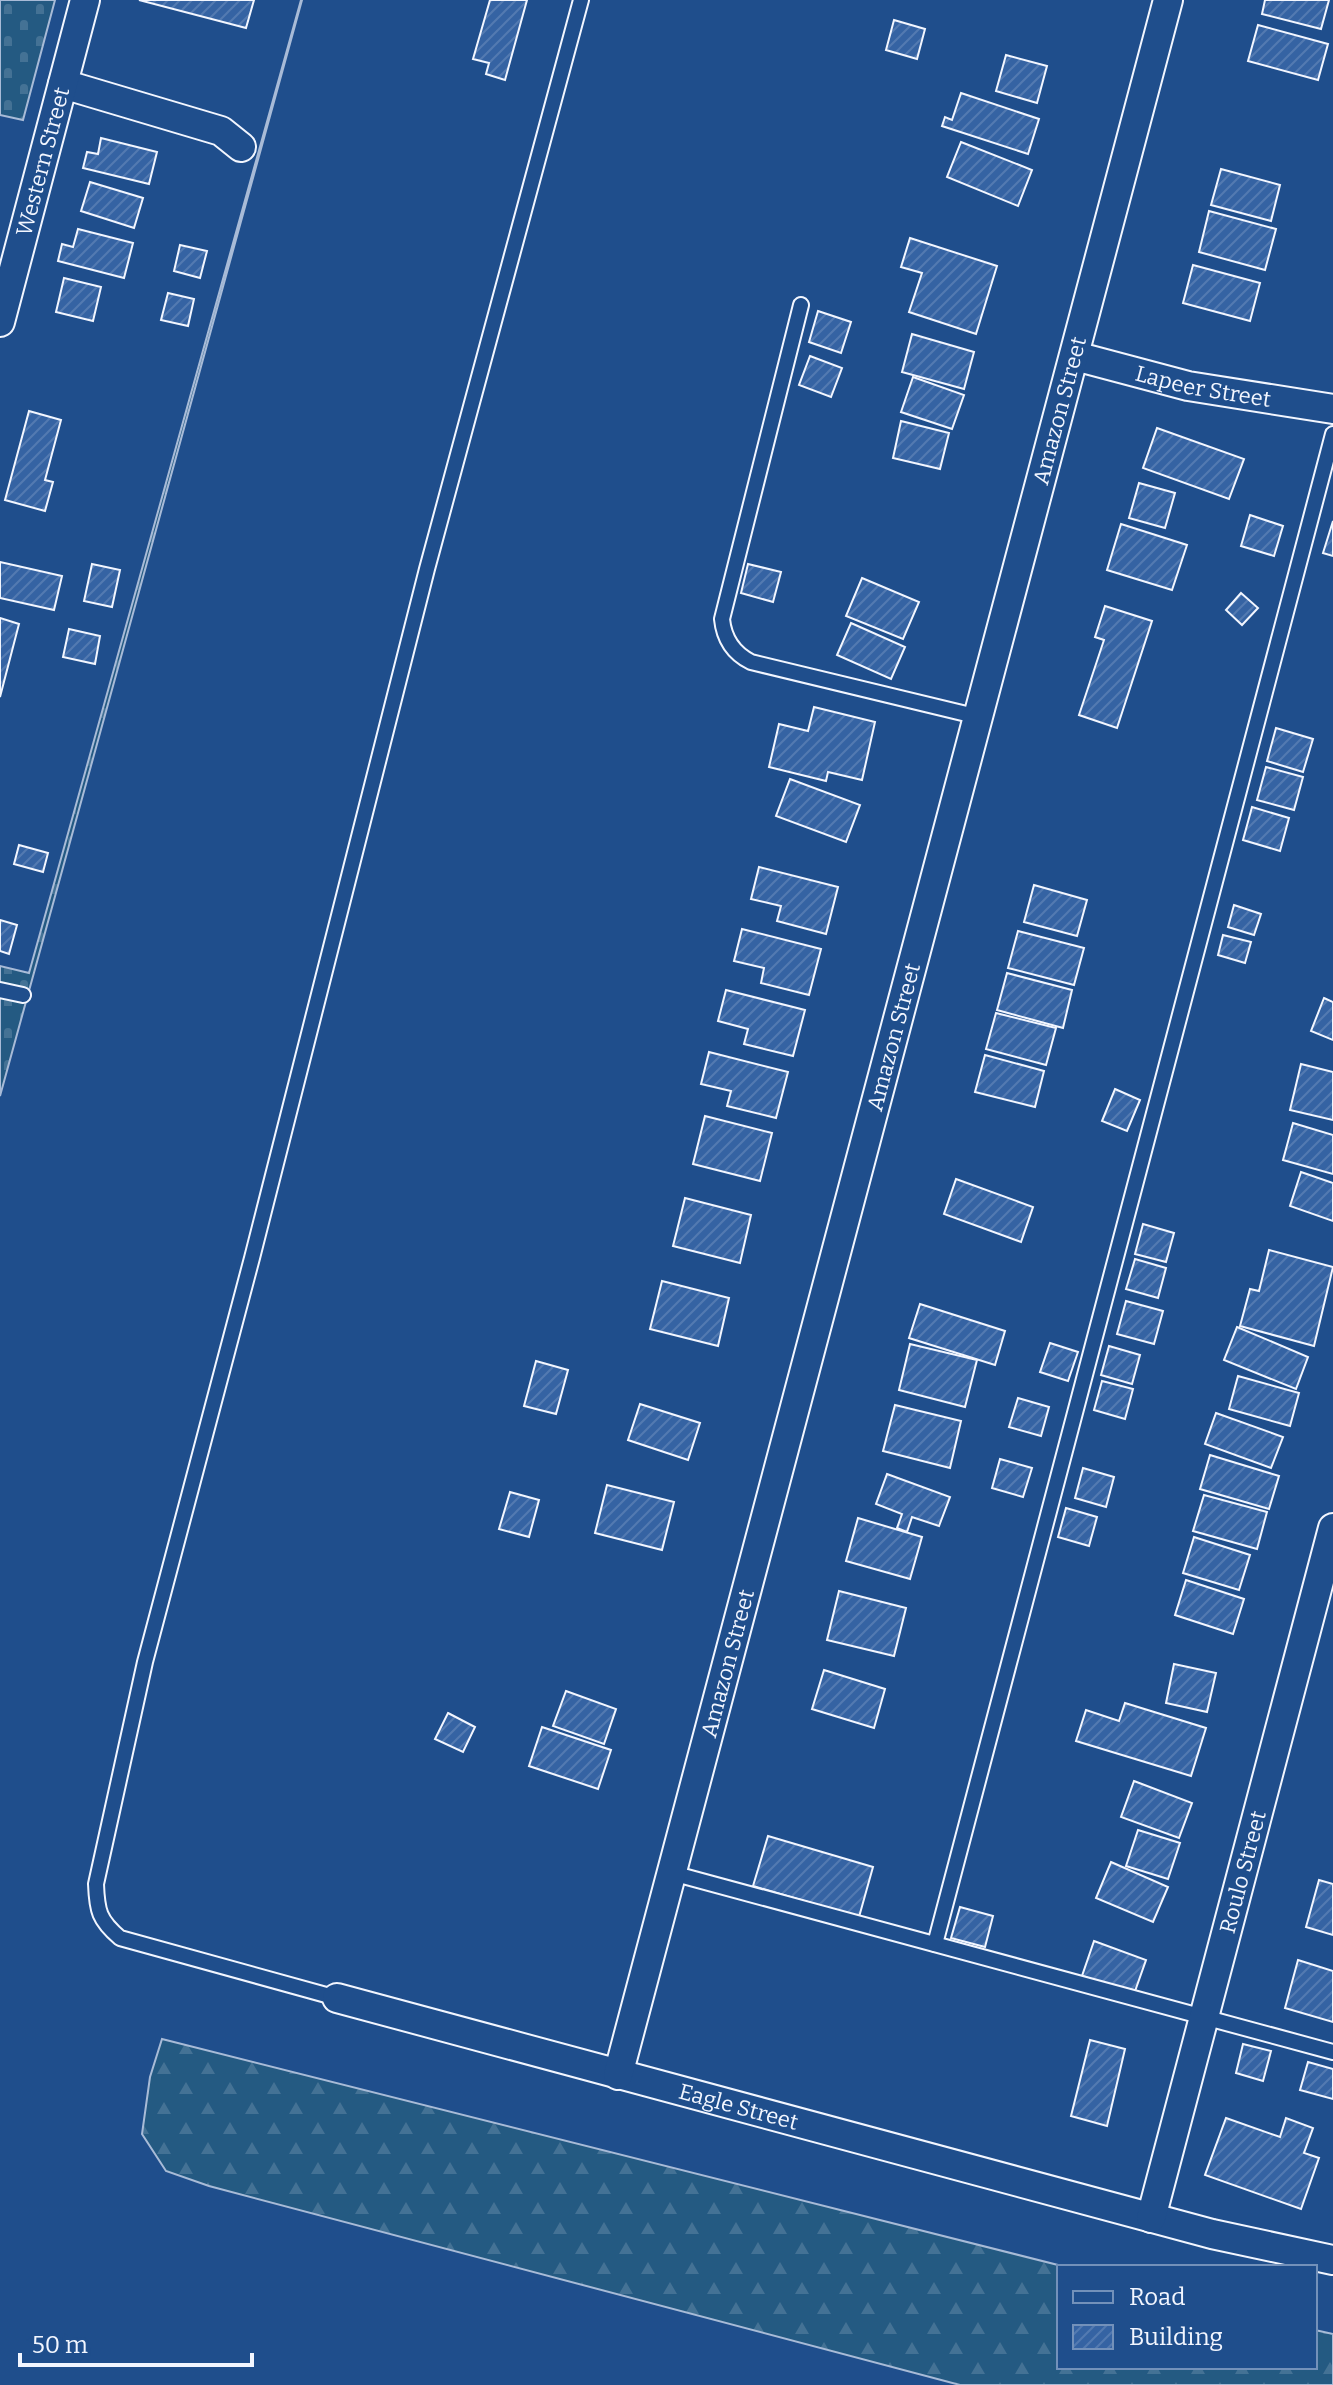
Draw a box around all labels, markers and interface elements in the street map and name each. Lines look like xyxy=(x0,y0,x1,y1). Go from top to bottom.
street label: Western Street xyxy=(10,84,75,239)
street label: Amazon Street xyxy=(1027,334,1092,488)
street label: Lapeer Street xyxy=(1133,360,1273,413)
street label: Amazon Street xyxy=(861,960,926,1114)
street label: Amazon Street xyxy=(695,1586,760,1740)
street label: Roulo Street xyxy=(1214,1808,1272,1936)
street label: Eagle Street xyxy=(676,2078,801,2136)
legend xyxy=(1057,2265,1317,2369)
text: Road xyxy=(1129,2283,1185,2311)
scale bar xyxy=(20,2317,252,2367)
text: Building xyxy=(1129,2323,1223,2351)
text: 50 m xyxy=(32,2331,88,2359)

